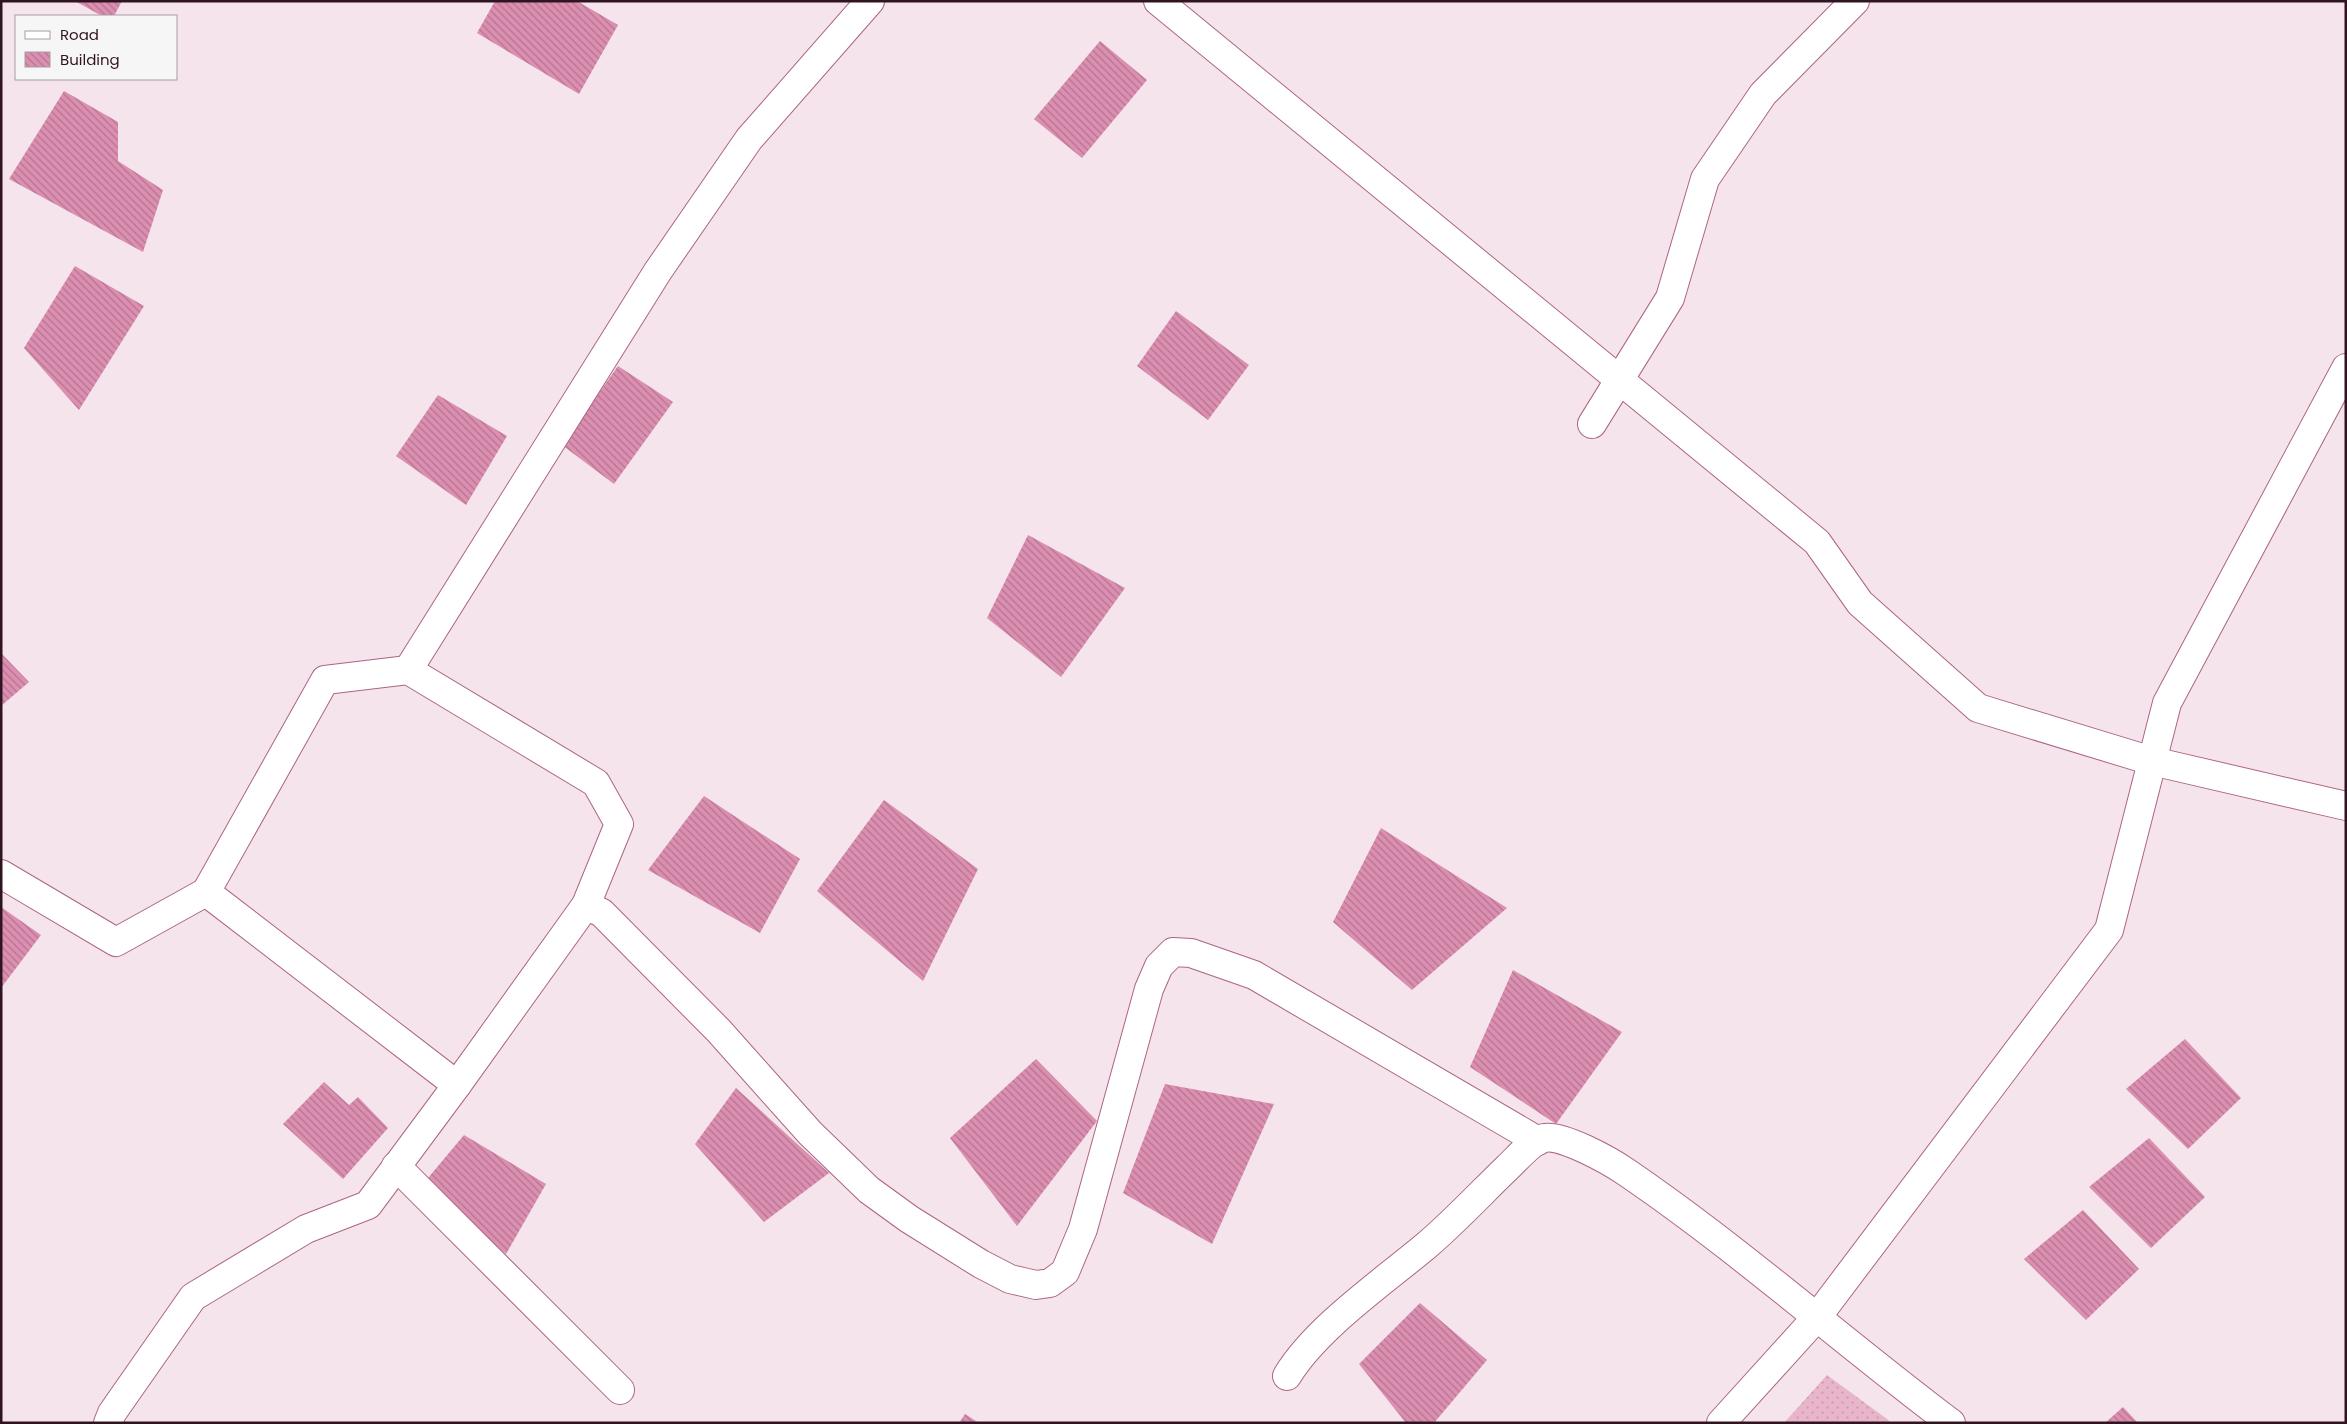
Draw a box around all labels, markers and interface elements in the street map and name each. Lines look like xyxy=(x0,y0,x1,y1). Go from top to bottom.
legend xyxy=(15,15,178,80)
text: Road xyxy=(60,24,99,45)
text: Building xyxy=(60,49,120,70)

